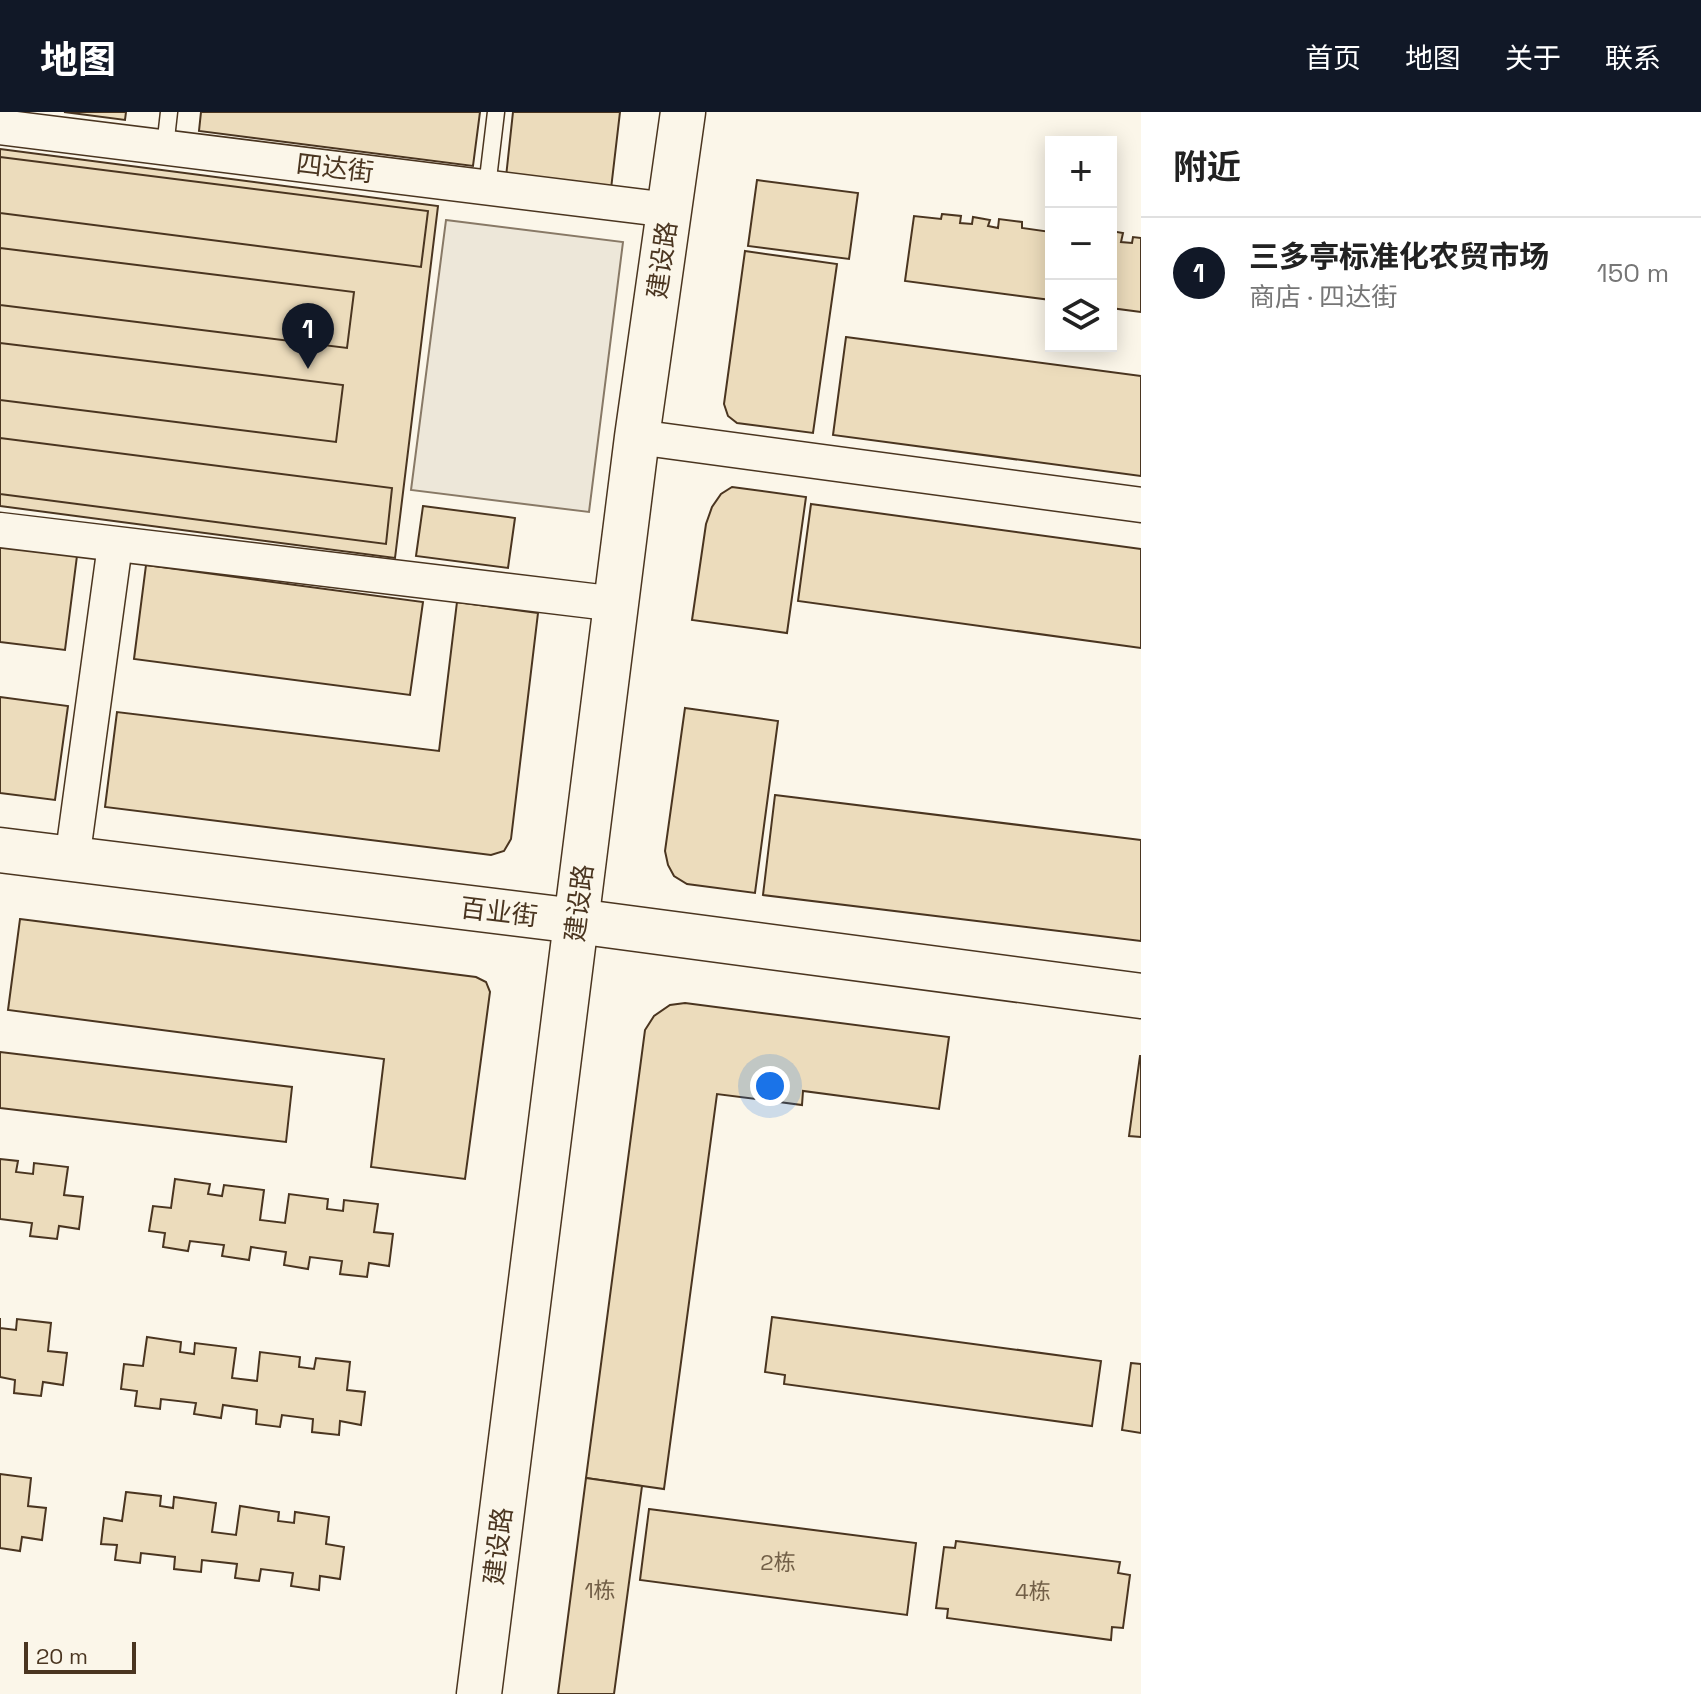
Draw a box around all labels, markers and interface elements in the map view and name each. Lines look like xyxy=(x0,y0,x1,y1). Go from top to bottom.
text: 地图 xyxy=(40,36,116,84)
text: 首页 xyxy=(1305,40,1361,76)
text: 地图 xyxy=(1405,40,1461,76)
text: 关于 xyxy=(1505,40,1561,76)
text: 联系 xyxy=(1605,40,1661,76)
map controls xyxy=(1045,136,1117,352)
button: + xyxy=(1045,136,1117,208)
street label: 四达街 xyxy=(294,146,376,190)
text: 附近 xyxy=(1173,146,1241,189)
button: − xyxy=(1045,208,1117,280)
street label: 建设路 xyxy=(640,219,684,301)
text: 三多亭标准化农贸市场 xyxy=(1249,237,1549,276)
text: 1 xyxy=(1193,256,1205,290)
text: 150 m xyxy=(1597,256,1669,290)
button: layers xyxy=(1045,280,1117,352)
text: 商店 · 四达街 xyxy=(1249,280,1397,314)
pin: 1 xyxy=(282,303,334,369)
street label: 建设路 xyxy=(557,862,601,944)
street label: 百业街 xyxy=(458,890,540,934)
your location xyxy=(750,1066,790,1106)
street label: 建设路 xyxy=(476,1505,520,1587)
house number: 2栋 xyxy=(760,1548,796,1576)
house number: 1栋 xyxy=(584,1576,616,1604)
house number: 4栋 xyxy=(1015,1577,1051,1605)
scale bar xyxy=(24,1638,136,1674)
text: 20 m xyxy=(36,1642,88,1670)

